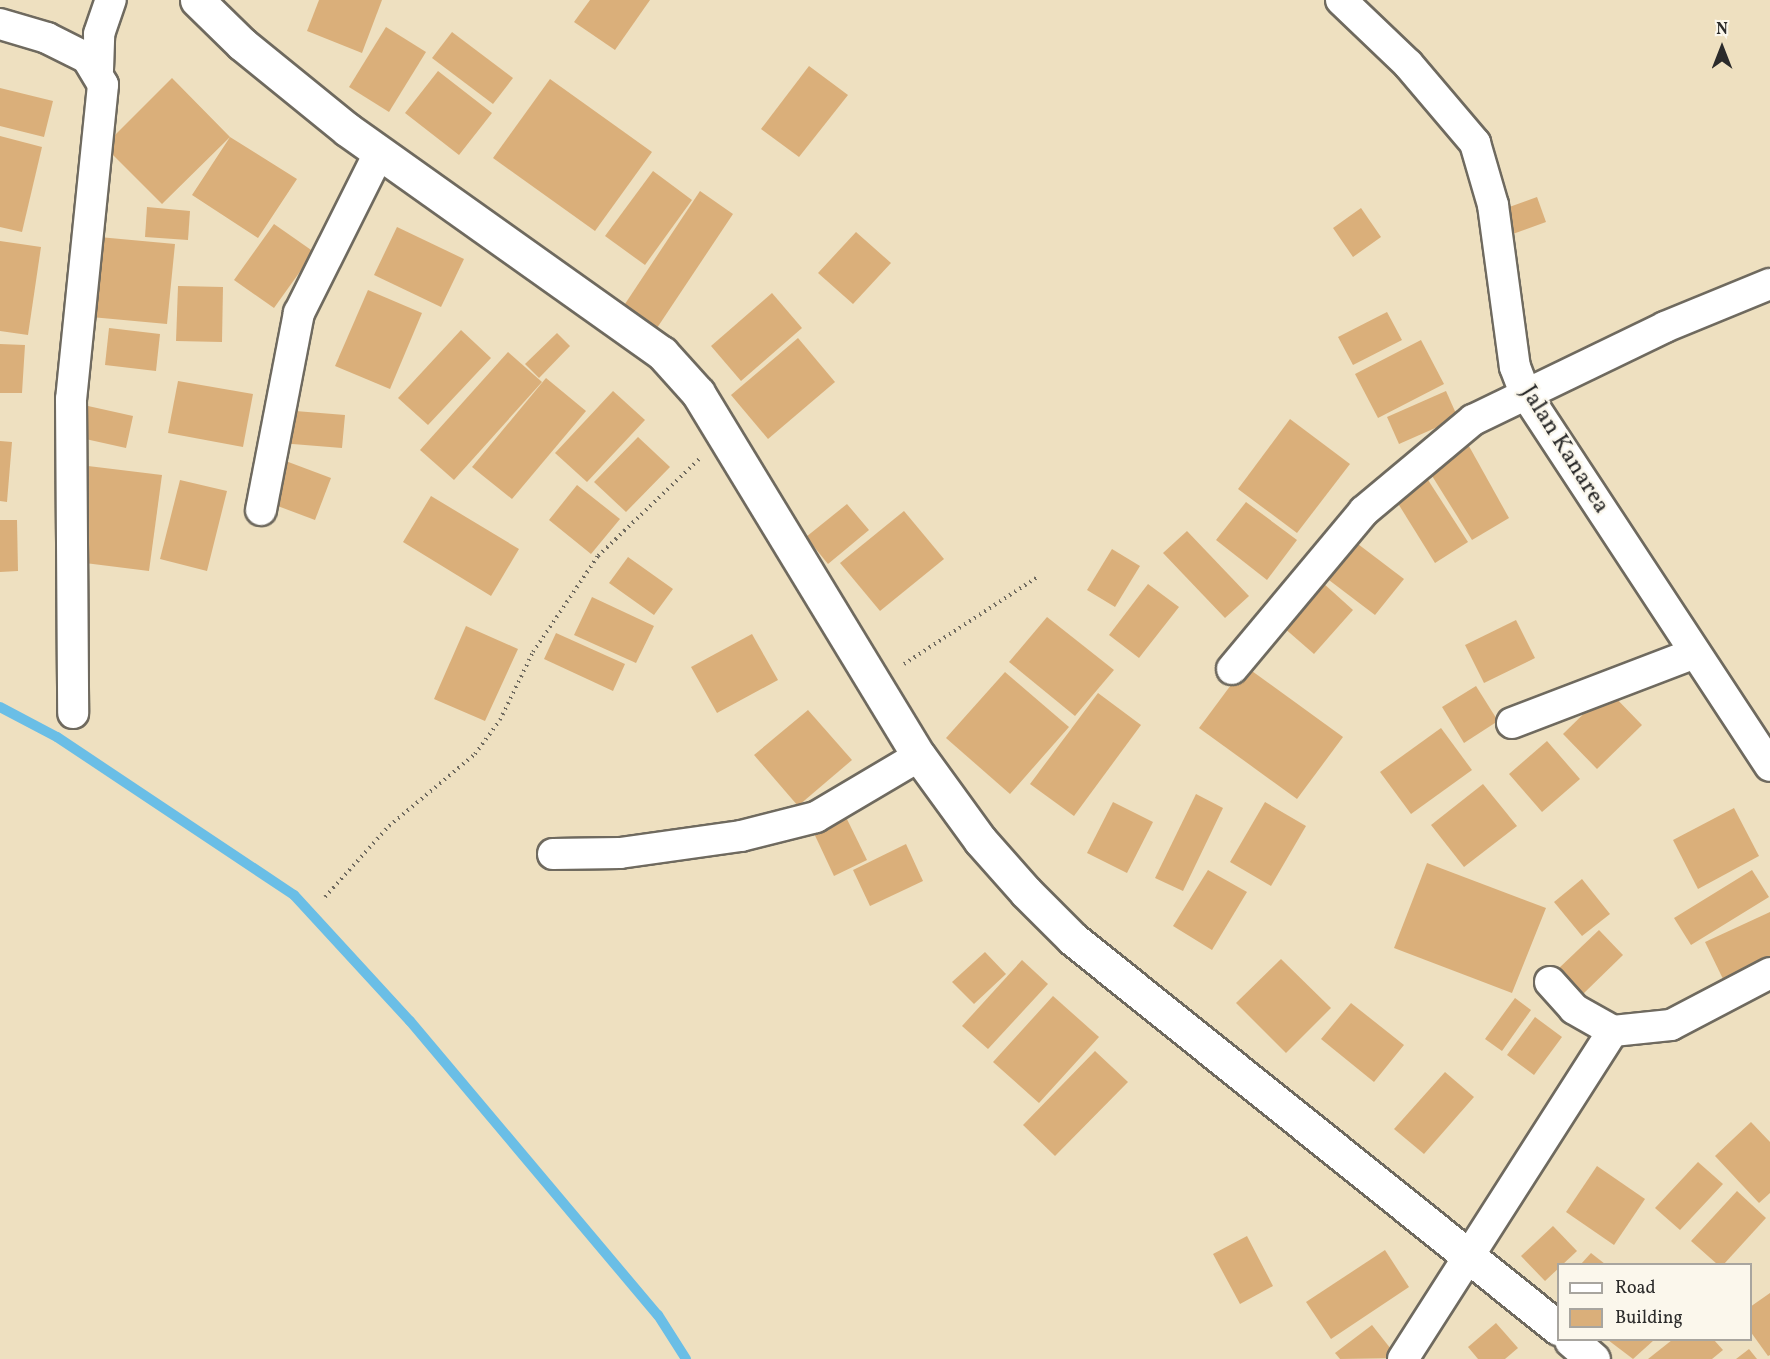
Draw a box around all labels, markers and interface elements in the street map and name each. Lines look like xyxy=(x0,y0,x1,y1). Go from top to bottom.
north arrow xyxy=(1692,18,1752,78)
text: N xyxy=(1716,19,1728,41)
street label: Jalan Kanarea xyxy=(1513,380,1615,520)
legend xyxy=(1557,1263,1752,1341)
text: Road xyxy=(1615,1276,1656,1301)
text: Building xyxy=(1615,1306,1683,1331)

